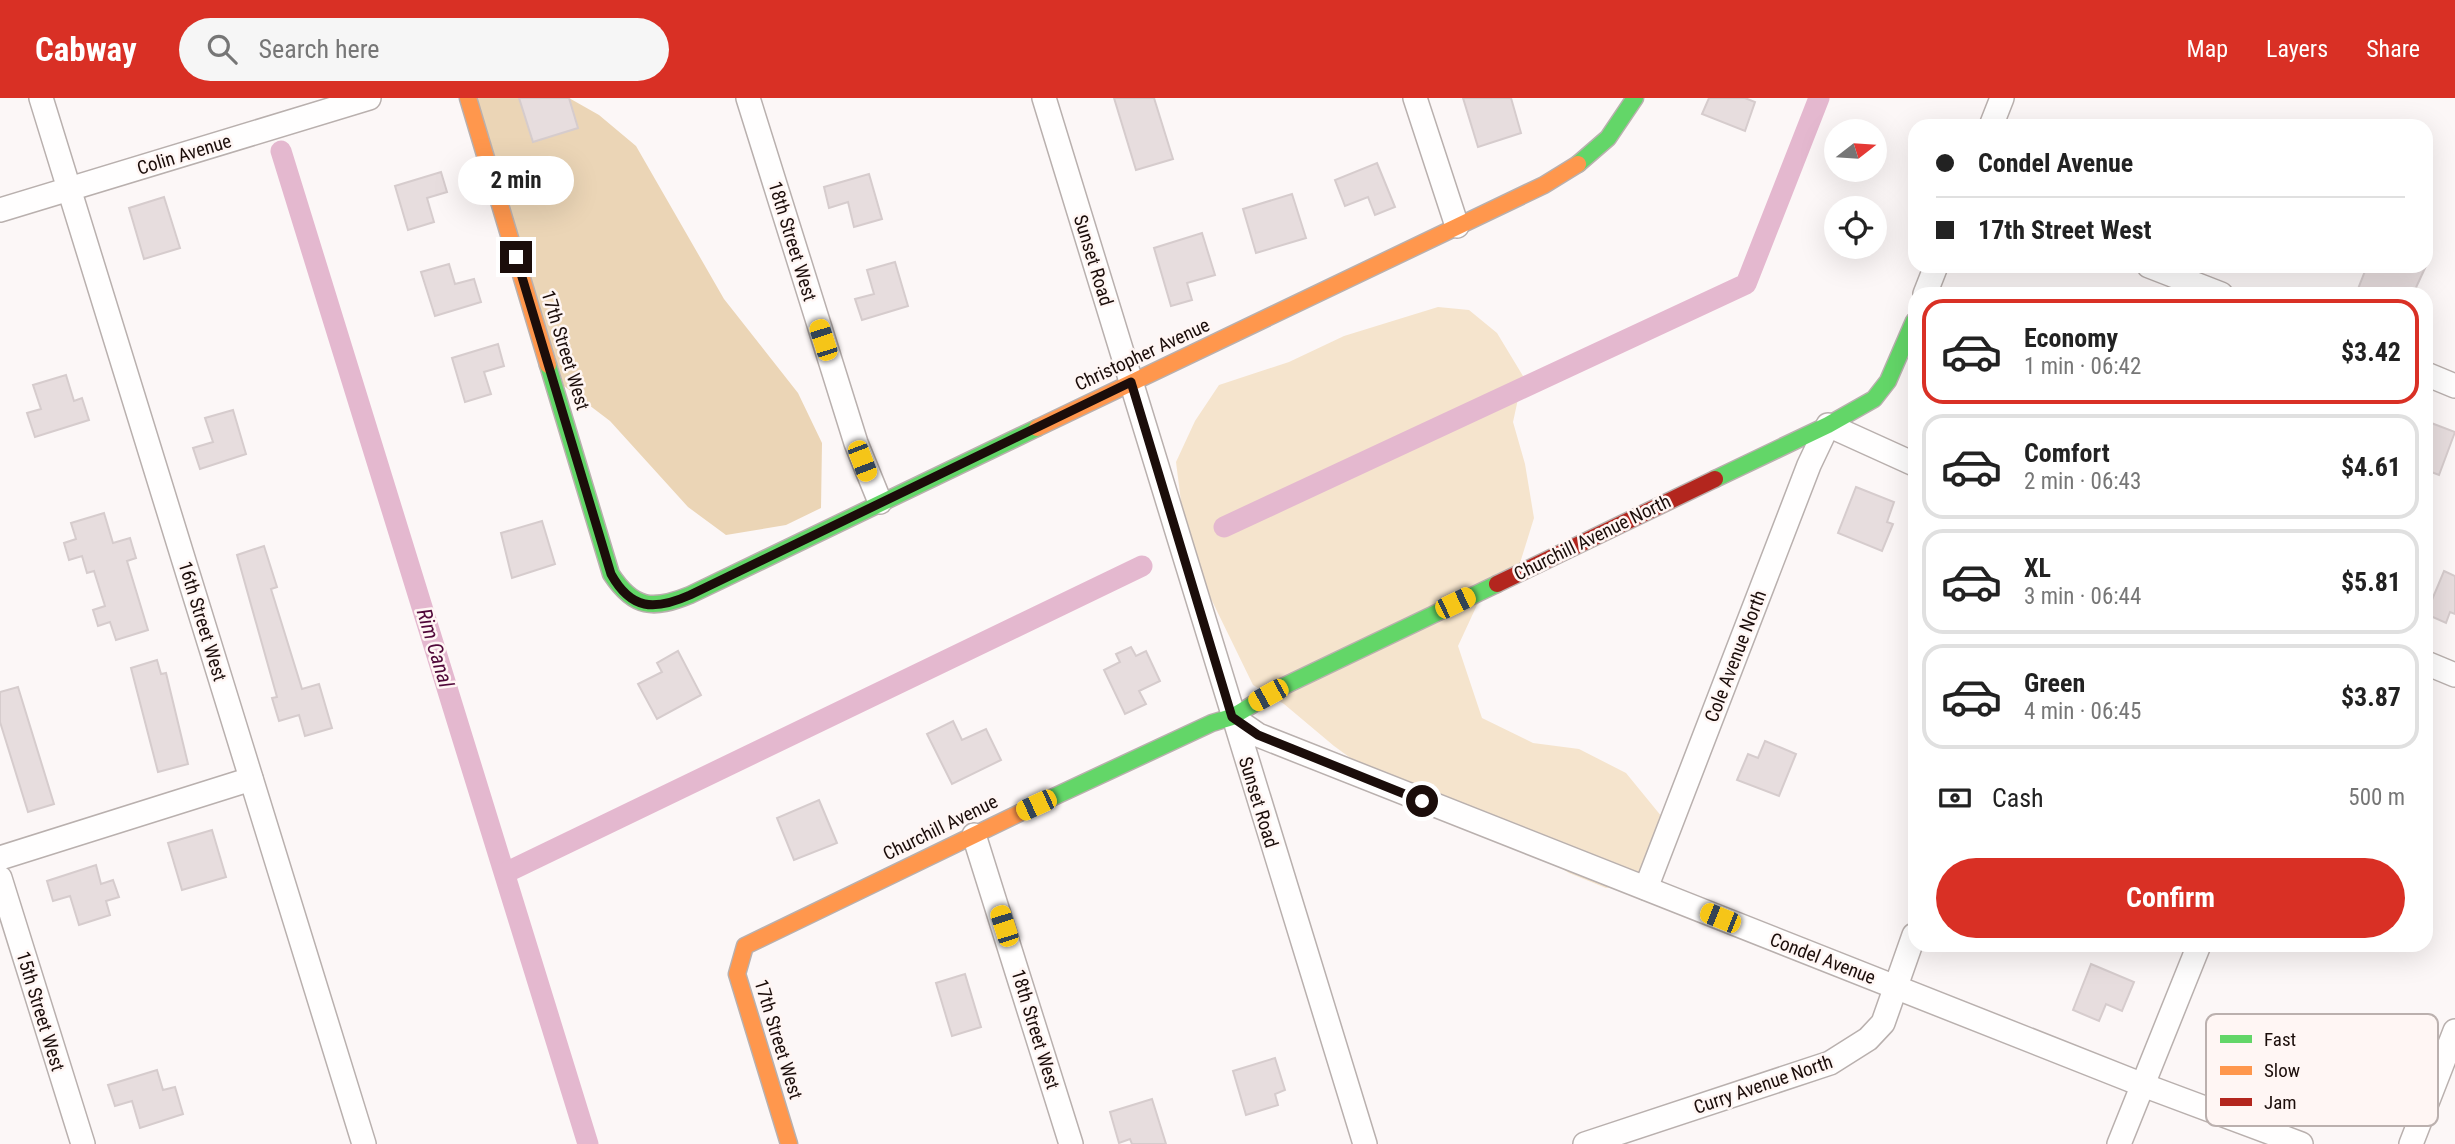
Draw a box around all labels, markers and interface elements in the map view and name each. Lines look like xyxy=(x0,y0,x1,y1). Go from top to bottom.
search box xyxy=(179,18,669,81)
text: Cabway xyxy=(35,30,137,69)
icon: search xyxy=(203,30,241,68)
text: Search here xyxy=(259,34,380,64)
text: Map xyxy=(2187,35,2228,63)
text: Layers xyxy=(2266,35,2328,63)
text: Share xyxy=(2366,35,2420,63)
north arrow xyxy=(1824,119,1886,182)
map controls xyxy=(1824,119,1887,259)
street label: Colin Avenue xyxy=(134,129,234,180)
text: Condel Avenue xyxy=(1978,148,2133,178)
callout: 2 min xyxy=(458,156,574,204)
text: 2 min xyxy=(490,167,542,194)
street label: 18th Street West xyxy=(763,178,822,304)
button: locate xyxy=(1824,196,1887,259)
street label: Sunset Road xyxy=(1069,212,1118,308)
text: 17th Street West xyxy=(1978,215,2152,245)
route end xyxy=(500,241,532,273)
street label: 17th Street West xyxy=(536,287,595,413)
street label: Christopher Avenue xyxy=(1071,313,1213,396)
car xyxy=(807,317,840,363)
icon: car xyxy=(1940,320,2003,383)
text: Economy xyxy=(2024,323,2118,353)
text: $3.42 xyxy=(2341,337,2401,367)
text: 1 min · 06:42 xyxy=(2024,353,2141,380)
icon: car xyxy=(1940,435,2003,498)
car xyxy=(845,438,880,484)
text: Comfort xyxy=(2024,438,2110,468)
text: $4.61 xyxy=(2341,452,2401,482)
text: 2 min · 06:43 xyxy=(2024,468,2141,495)
street label: Churchill Avenue North xyxy=(1510,490,1674,585)
icon: car xyxy=(1940,550,2003,613)
text: XL xyxy=(2024,553,2051,583)
street label: 16th Street West xyxy=(173,558,232,684)
text: $5.81 xyxy=(2341,567,2401,597)
text: 3 min · 06:44 xyxy=(2024,583,2141,610)
car xyxy=(1432,584,1479,622)
street label: Cole Avenue North xyxy=(1700,587,1771,725)
water label: Rim Canal xyxy=(412,606,458,691)
icon: car xyxy=(1940,665,2003,728)
text: Green xyxy=(2024,668,2085,698)
car xyxy=(1245,676,1292,714)
text: $3.87 xyxy=(2341,682,2401,712)
text: 4 min · 06:45 xyxy=(2024,698,2141,725)
street label: Sunset Road xyxy=(1234,754,1283,850)
icon: cash xyxy=(1936,779,1974,817)
text: Cash xyxy=(1992,783,2044,813)
text: 500 m xyxy=(2348,784,2405,811)
route start xyxy=(1406,785,1438,817)
car xyxy=(1013,787,1060,823)
street label: Churchill Avenue xyxy=(879,790,1001,865)
button: Confirm xyxy=(1936,858,2405,938)
car xyxy=(1697,900,1744,936)
car xyxy=(988,903,1021,949)
street label: Condel Avenue xyxy=(1767,928,1879,989)
street label: 15th Street West xyxy=(11,948,70,1074)
street label: 18th Street West xyxy=(1006,966,1065,1092)
street label: 17th Street West xyxy=(749,976,808,1102)
legend xyxy=(2206,1014,2438,1126)
text: Fast xyxy=(2264,1028,2296,1051)
street label: Curry Avenue North xyxy=(1691,1050,1836,1119)
text: Slow xyxy=(2264,1059,2300,1082)
text: Jam xyxy=(2264,1091,2297,1114)

